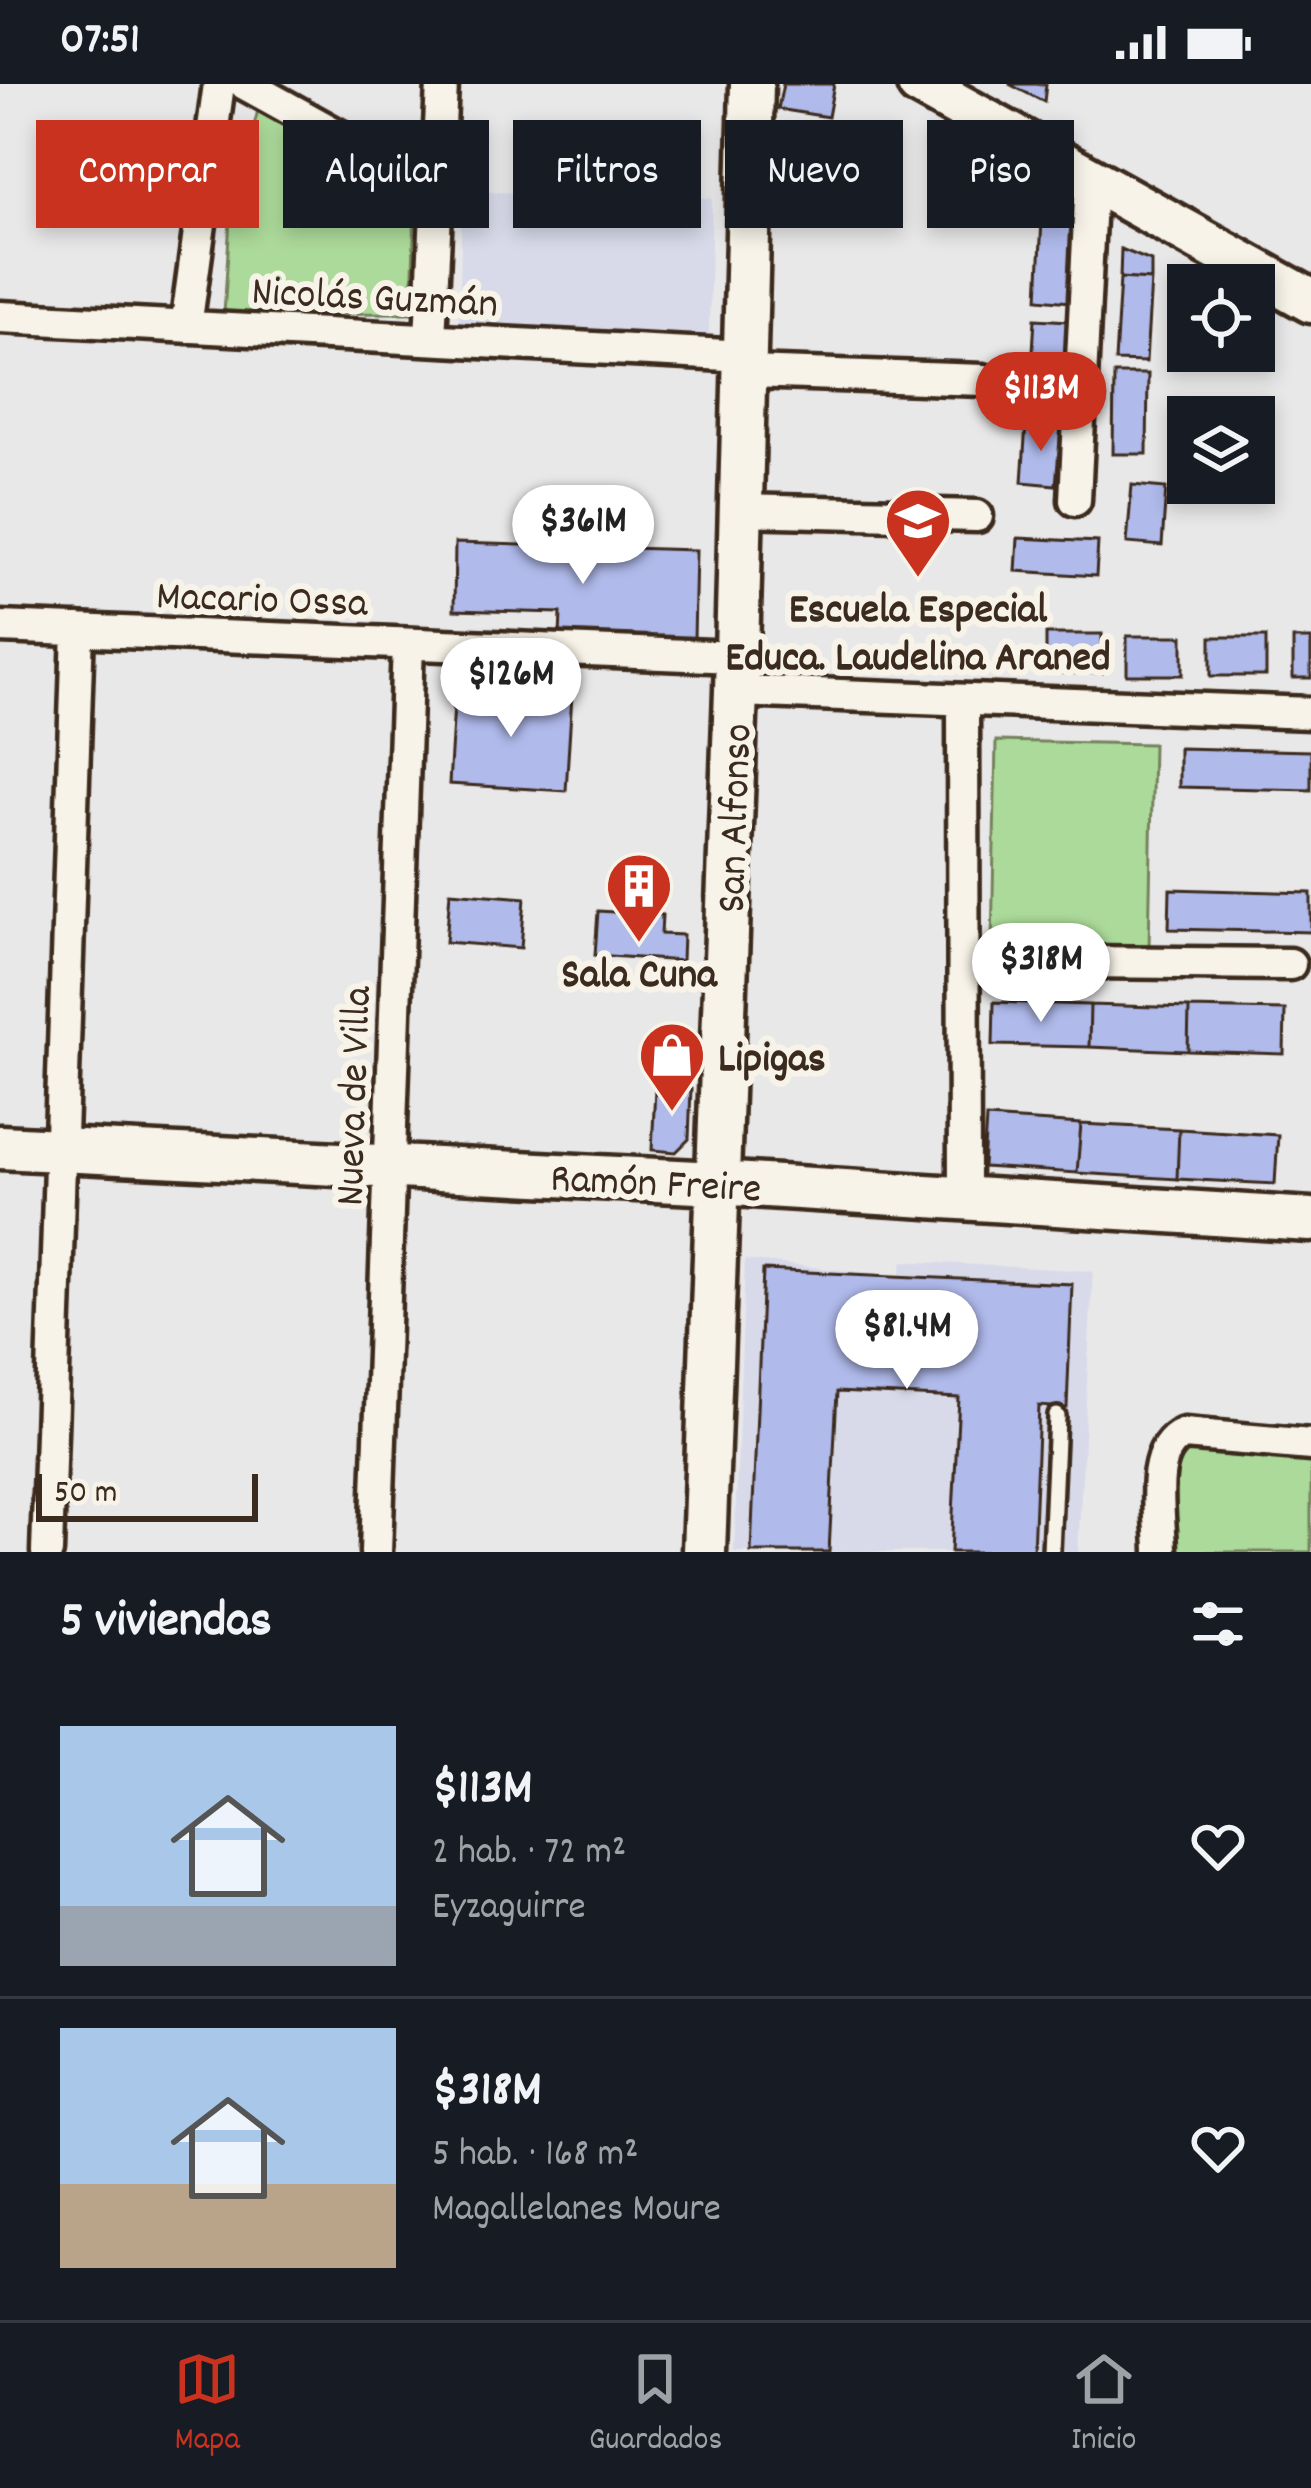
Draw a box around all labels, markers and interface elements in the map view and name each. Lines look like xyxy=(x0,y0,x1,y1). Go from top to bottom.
text: 07:51 xyxy=(60,10,140,74)
chip: Comprar xyxy=(36,120,259,228)
chip: Alquilar xyxy=(283,120,489,228)
chip: Filtros xyxy=(513,120,701,228)
chip: Nuevo xyxy=(725,120,903,228)
chip: Piso xyxy=(927,120,1074,228)
map controls xyxy=(1167,264,1275,504)
button: locate xyxy=(1167,264,1275,372)
street label: Nicolás Guzmán xyxy=(250,265,499,337)
pin: $113M xyxy=(957,352,1125,454)
text: $113M xyxy=(1002,363,1080,418)
button: layers xyxy=(1167,396,1275,504)
pin: $361M xyxy=(499,485,667,587)
school or university icon: Escuela Especial Educa. Laudelina Araned xyxy=(883,486,953,580)
text: $361M xyxy=(539,496,627,551)
street label: Macario Ossa xyxy=(155,569,370,637)
place label: Escuela Especial Educa. Laudelina Araned xyxy=(725,583,1111,691)
pin: $126M xyxy=(427,638,595,740)
text: $126M xyxy=(467,649,555,704)
street label: San Alfonso xyxy=(705,723,771,914)
building icon: Sala Cuna xyxy=(604,851,674,945)
pin: $318M xyxy=(957,923,1125,1025)
text: $318M xyxy=(999,934,1083,989)
place label: Sala Cuna xyxy=(561,948,718,1008)
street label: Nueva de Villa xyxy=(323,984,391,1207)
shop icon: Lipigas xyxy=(637,1020,707,1114)
place label: Lipigas xyxy=(718,1032,826,1092)
street label: Ramón Freire xyxy=(549,1152,763,1222)
pin: $81.4M xyxy=(809,1290,1005,1392)
text: $81.4M xyxy=(862,1301,952,1356)
scale bar xyxy=(36,1468,258,1521)
text: 50 m xyxy=(54,1471,118,1518)
text: 5 viviendas xyxy=(60,1588,272,1660)
icon: filters xyxy=(1185,1591,1251,1657)
text: $113M xyxy=(432,1755,533,1827)
icon: home xyxy=(156,1774,300,1918)
icon: heart xyxy=(1185,1813,1251,1879)
text: 2 hab. · 72 m² xyxy=(432,1827,626,1882)
text: Eyzaguirre xyxy=(432,1882,586,1937)
text: $318M xyxy=(432,2057,542,2129)
icon: home xyxy=(156,2076,300,2220)
icon: heart xyxy=(1185,2115,1251,2181)
text: 5 hab. · 168 m² xyxy=(432,2129,639,2184)
text: Magallelanes Moure xyxy=(432,2184,721,2239)
tab: Mapa xyxy=(174,2346,240,2465)
tab: Guardados xyxy=(589,2346,722,2465)
tab: Inicio xyxy=(1071,2346,1137,2465)

